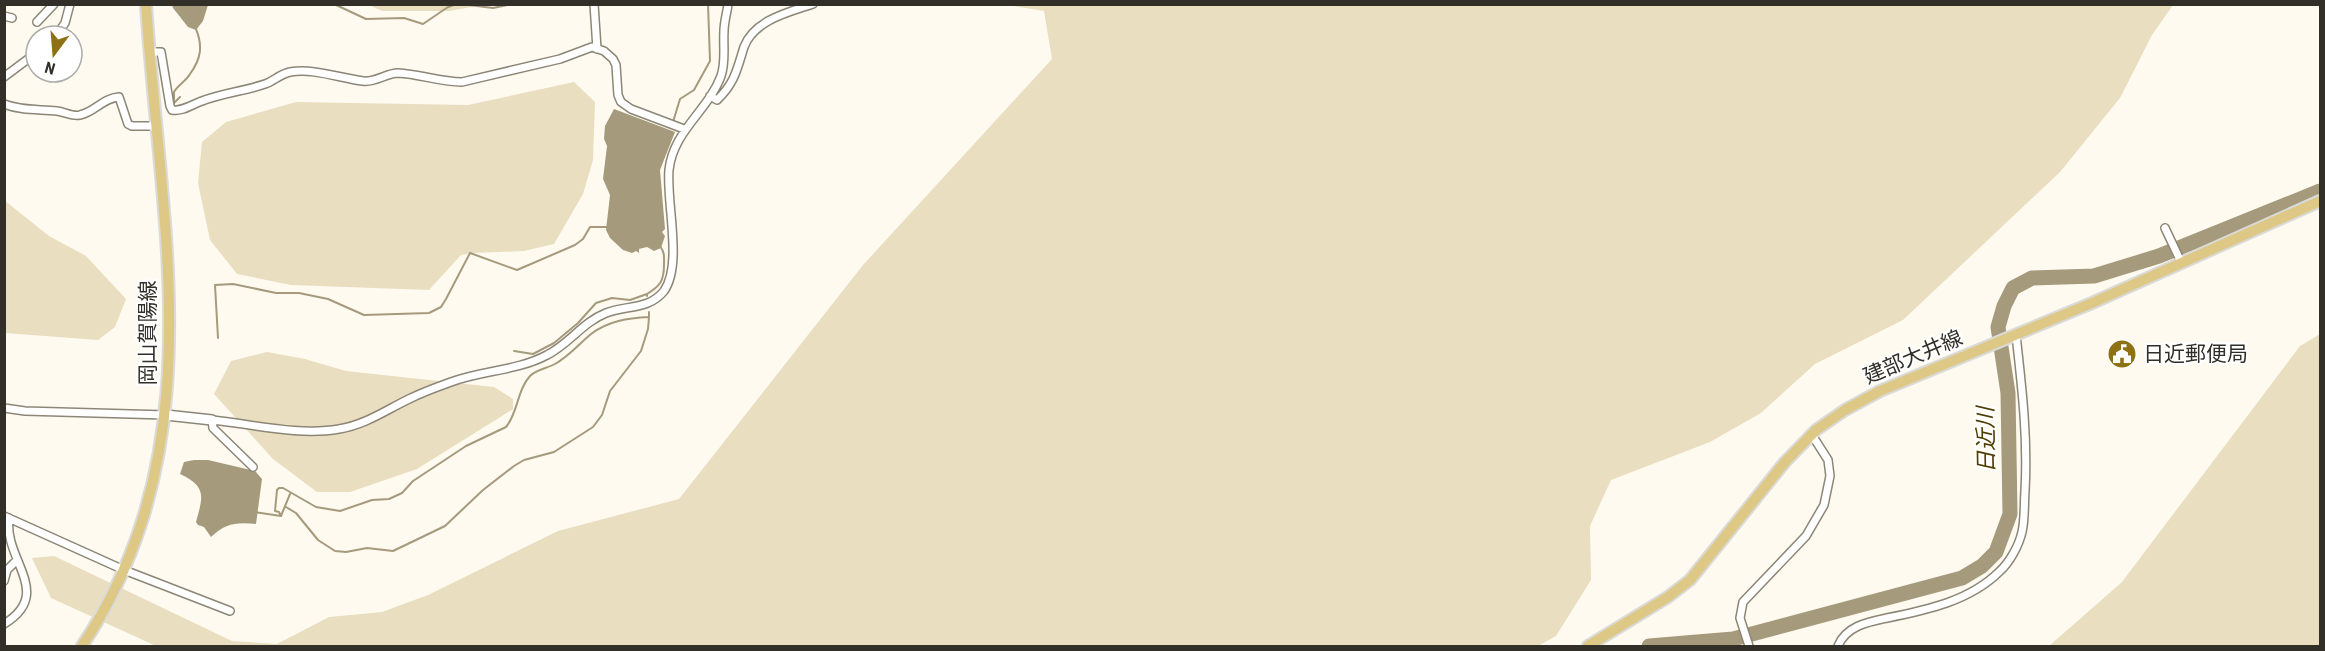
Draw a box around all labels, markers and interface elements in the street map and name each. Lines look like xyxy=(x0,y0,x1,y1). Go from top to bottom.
north arrow xyxy=(24,24,84,84)
text: N xyxy=(43,57,57,78)
street label: 岡山賀陽線 xyxy=(136,281,160,386)
street label: 建部大井線 xyxy=(1860,325,1966,389)
public building icon: 日近郵便局 xyxy=(2106,338,2138,370)
place label: 日近郵便局 xyxy=(2143,342,2248,366)
water label: 日近川 xyxy=(1973,405,1999,473)

